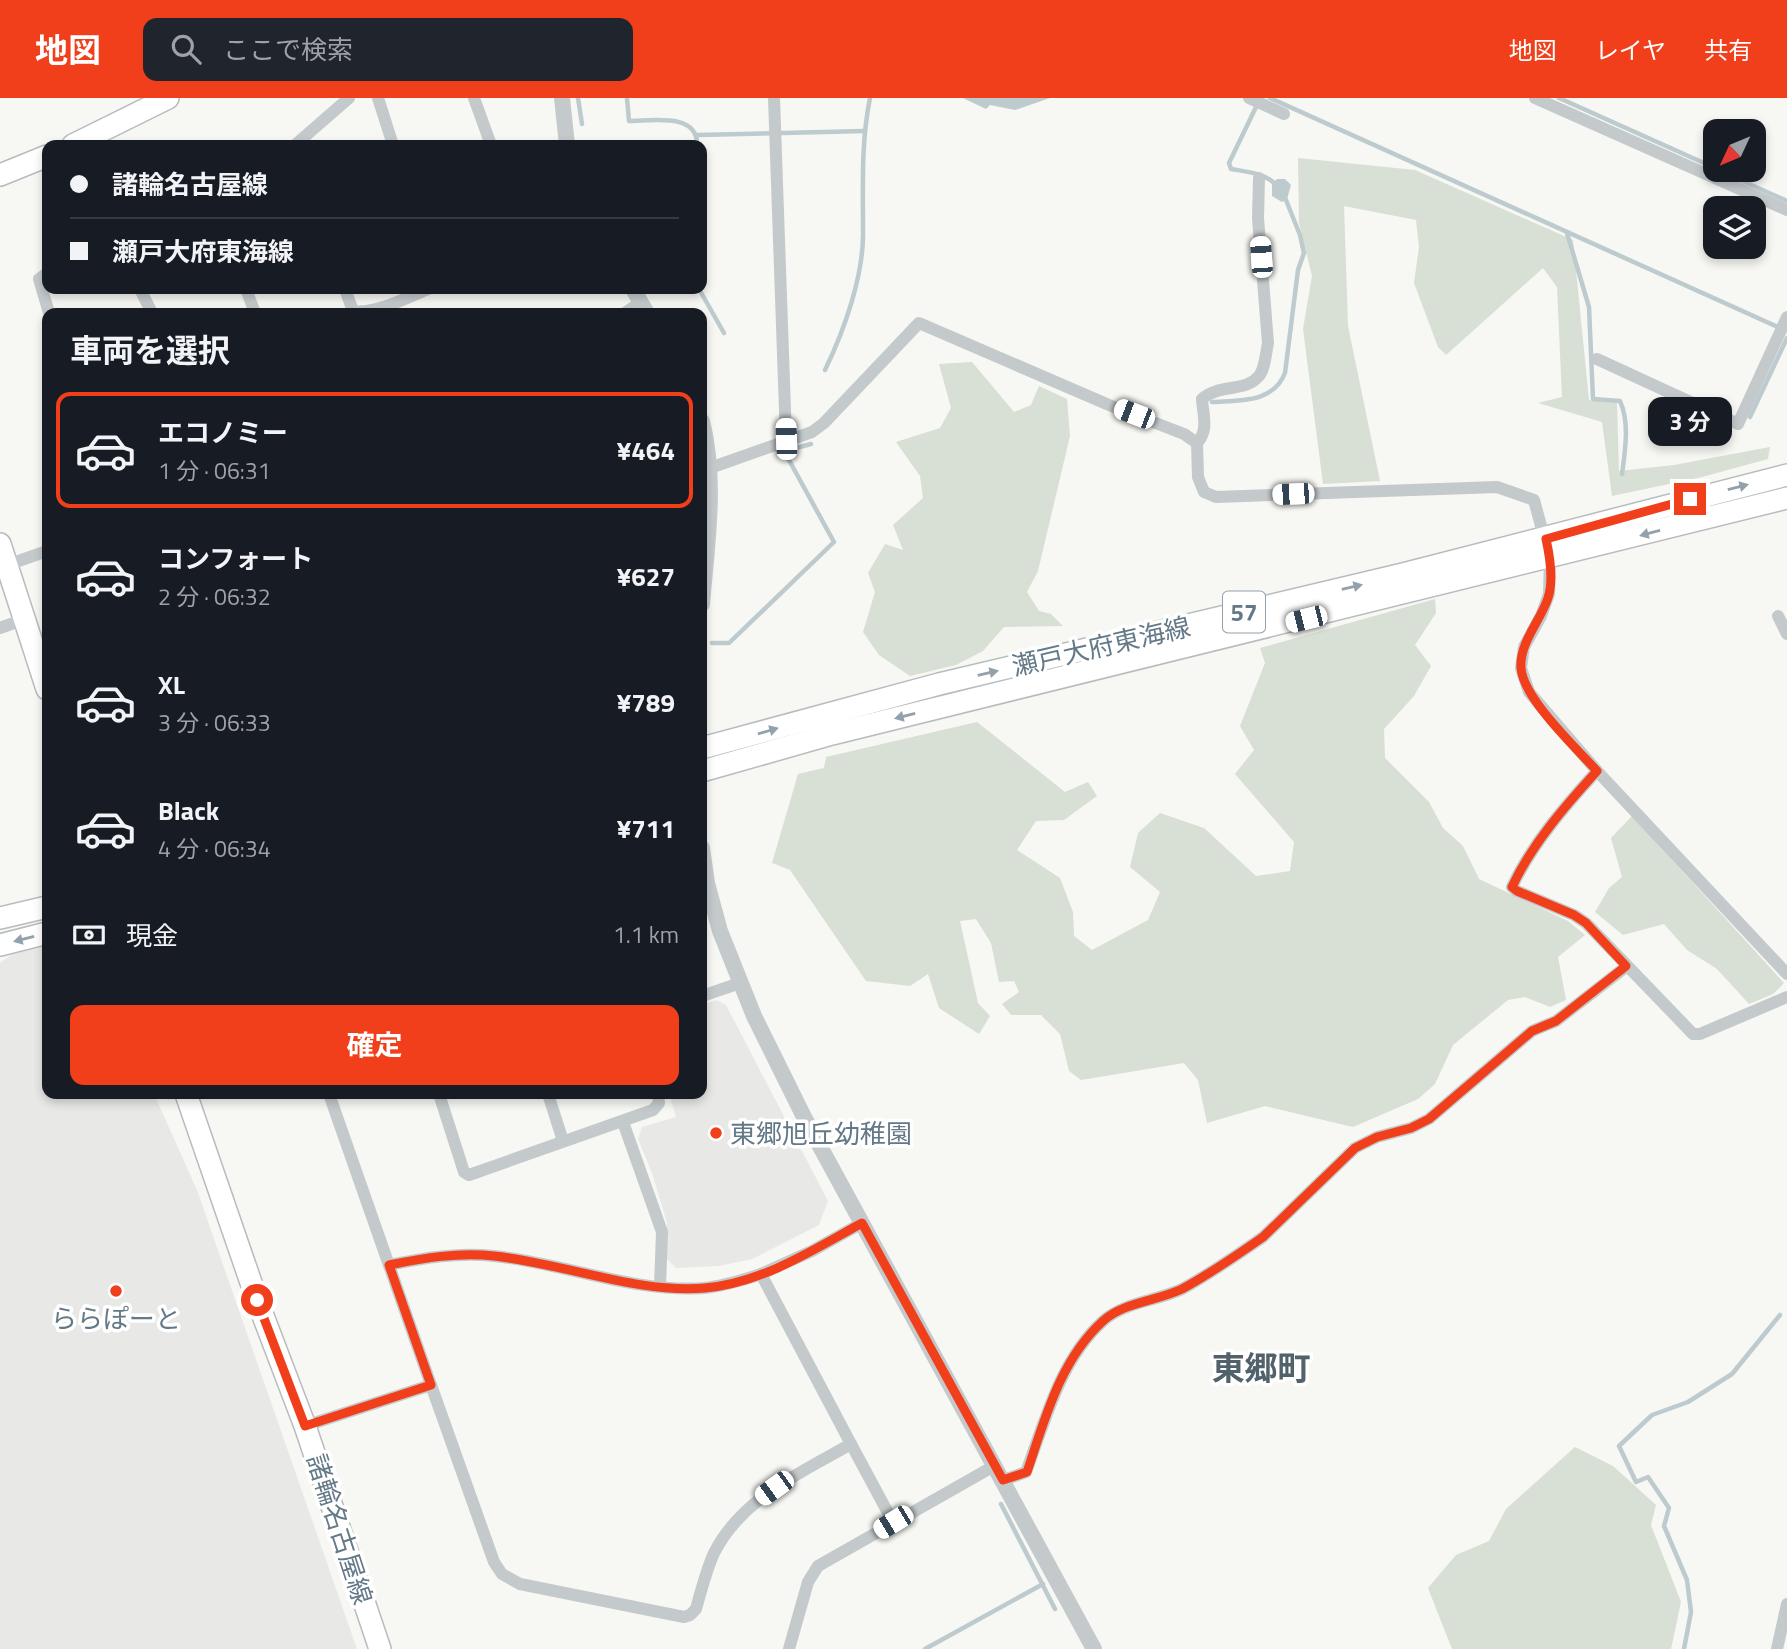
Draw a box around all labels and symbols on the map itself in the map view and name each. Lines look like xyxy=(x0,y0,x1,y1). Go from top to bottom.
north arrow xyxy=(1703,119,1766,182)
car xyxy=(1250,235,1273,279)
car xyxy=(1111,397,1158,431)
callout: 3 分 xyxy=(1648,398,1732,446)
car xyxy=(775,418,798,460)
one-way arrow xyxy=(1728,481,1750,492)
car xyxy=(1272,483,1315,505)
route end xyxy=(1674,483,1706,515)
one-way arrow xyxy=(1638,528,1660,539)
one-way arrow xyxy=(1341,581,1363,592)
road number: 57 xyxy=(1223,592,1265,632)
car xyxy=(1284,604,1329,634)
street label: 瀬戸大府東海線 xyxy=(1008,607,1194,685)
one-way arrow xyxy=(977,667,999,678)
one-way arrow xyxy=(894,711,916,722)
one-way arrow xyxy=(757,725,779,736)
one-way arrow xyxy=(13,934,35,945)
place label: 東郷旭丘幼稚園 xyxy=(730,1114,912,1153)
marker: 東郷旭丘幼稚園 xyxy=(708,1125,724,1141)
marker: ららぽーと xyxy=(108,1283,124,1299)
route start xyxy=(241,1284,273,1316)
place label: ららぽーと xyxy=(51,1299,181,1338)
district label: 東郷町 xyxy=(1212,1343,1311,1393)
street label: 諸輪名古屋線 xyxy=(297,1449,383,1609)
car xyxy=(751,1467,798,1509)
car xyxy=(870,1502,917,1542)

